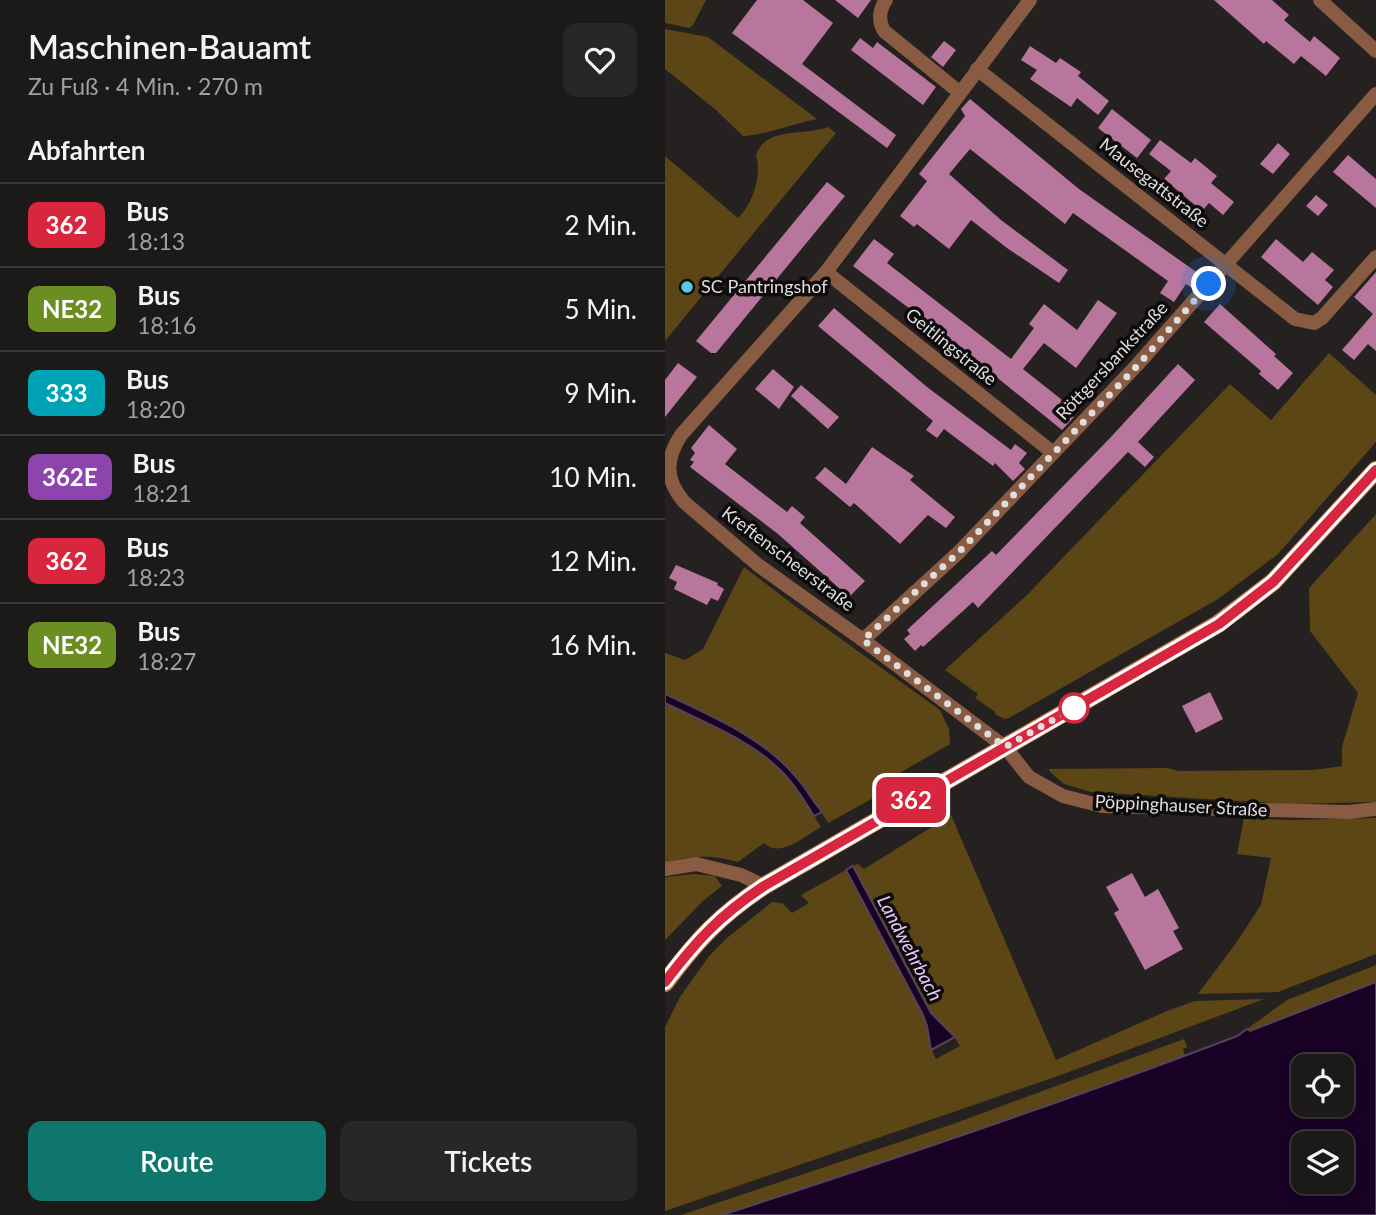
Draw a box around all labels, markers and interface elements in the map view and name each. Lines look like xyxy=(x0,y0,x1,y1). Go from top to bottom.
button: heart xyxy=(563,23,637,97)
text: Maschinen-Bauamt xyxy=(28,26,311,66)
text: Zu Fuß · 4 Min. · 270 m xyxy=(28,72,263,100)
street label: Mausegattstraße xyxy=(1096,133,1214,232)
text: Abfahrten xyxy=(28,134,146,166)
text: Bus xyxy=(126,195,169,227)
text: 2 Min. xyxy=(564,209,637,241)
text: 362 xyxy=(46,210,87,239)
text: 18:13 xyxy=(126,227,185,255)
your location xyxy=(1191,266,1226,301)
place label: SC Pantringshof xyxy=(701,275,828,297)
text: Bus xyxy=(137,279,180,311)
marker: SC Pantringshof xyxy=(679,279,695,295)
text: 5 Min. xyxy=(564,293,637,325)
text: NE32 xyxy=(42,294,102,323)
street label: Röttgersbankstraße xyxy=(1051,297,1172,424)
street label: Geitlingstraße xyxy=(902,303,1002,390)
text: 18:16 xyxy=(137,311,196,339)
text: Bus xyxy=(126,363,169,395)
text: 9 Min. xyxy=(564,377,637,409)
text: 333 xyxy=(46,378,87,407)
text: 18:20 xyxy=(126,395,185,423)
text: Bus xyxy=(133,447,176,479)
text: 10 Min. xyxy=(549,461,637,493)
text: 362E xyxy=(42,462,98,491)
text: 18:21 xyxy=(133,479,192,507)
street label: Kreftenscheerstraße xyxy=(718,501,859,615)
text: Bus xyxy=(126,531,169,563)
text: 12 Min. xyxy=(549,545,637,577)
text: 362 xyxy=(46,546,87,575)
text: 18:23 xyxy=(126,563,185,591)
text: Bus xyxy=(137,615,180,647)
text: 16 Min. xyxy=(549,629,637,661)
text: NE32 xyxy=(42,630,102,659)
text: 18:27 xyxy=(137,647,196,675)
unlabelled marker xyxy=(1059,693,1089,723)
line badge: 362 xyxy=(871,777,951,823)
text: 362 xyxy=(890,785,932,814)
street label: Pöppinghauser Straße xyxy=(1094,789,1268,821)
water label: Landwehrbach xyxy=(873,891,948,1004)
map controls xyxy=(1291,1054,1354,1194)
button: locate xyxy=(1291,1054,1354,1117)
button: Route xyxy=(28,1121,326,1201)
button: Tickets xyxy=(340,1121,637,1201)
button: layers xyxy=(1291,1131,1354,1194)

